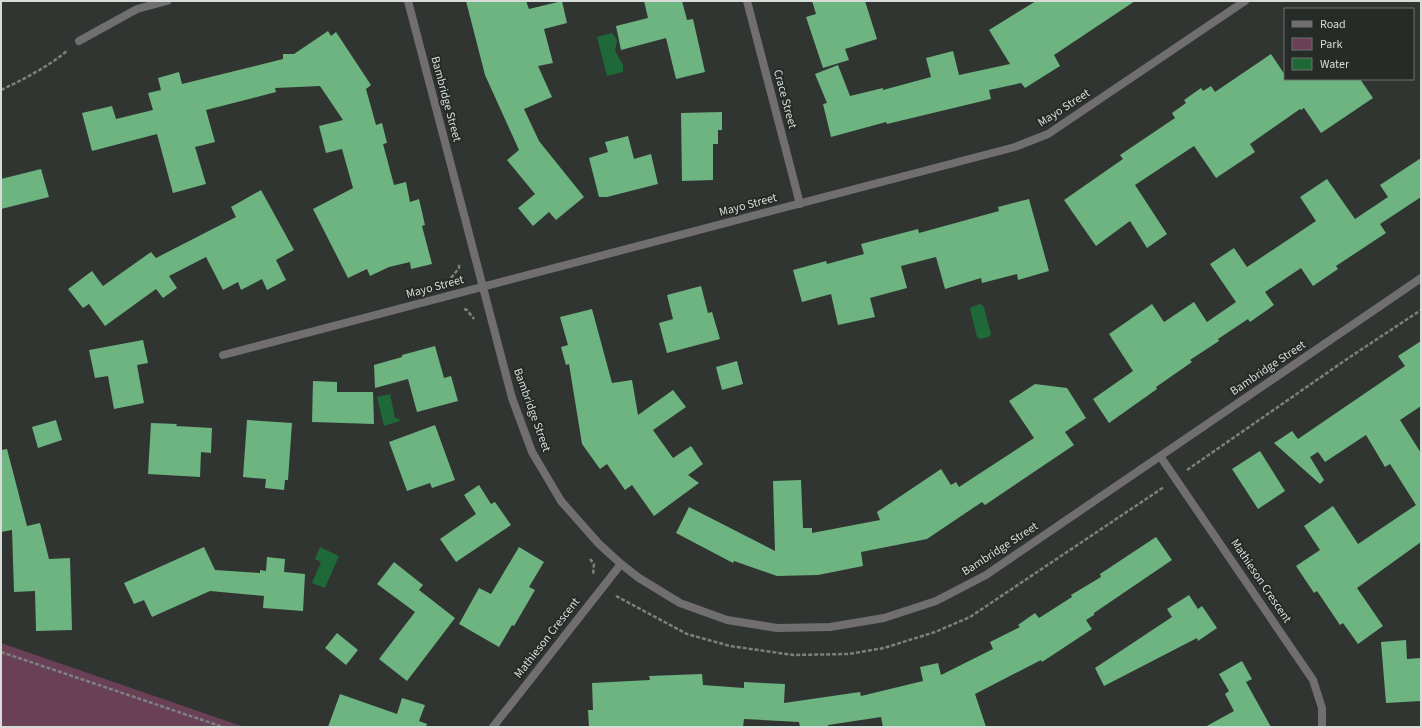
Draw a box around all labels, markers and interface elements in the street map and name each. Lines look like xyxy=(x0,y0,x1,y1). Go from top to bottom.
legend xyxy=(1284,8,1414,80)
text: Road xyxy=(1320,16,1346,33)
text: Park xyxy=(1320,36,1342,53)
street label: Bambridge Street xyxy=(426,54,466,144)
text: Water xyxy=(1320,56,1350,73)
street label: Crace Street xyxy=(769,68,801,130)
street label: Mayo Street xyxy=(1034,85,1094,131)
street label: Mayo Street xyxy=(717,189,779,221)
street label: Mayo Street xyxy=(404,271,466,303)
street label: Bambridge Street xyxy=(1227,336,1309,400)
street label: Bambridge Street xyxy=(509,366,555,454)
street label: Bambridge Street xyxy=(959,518,1041,580)
street label: Mathieson Crescent xyxy=(1226,536,1296,626)
street label: Mathieson Crescent xyxy=(510,594,584,682)

